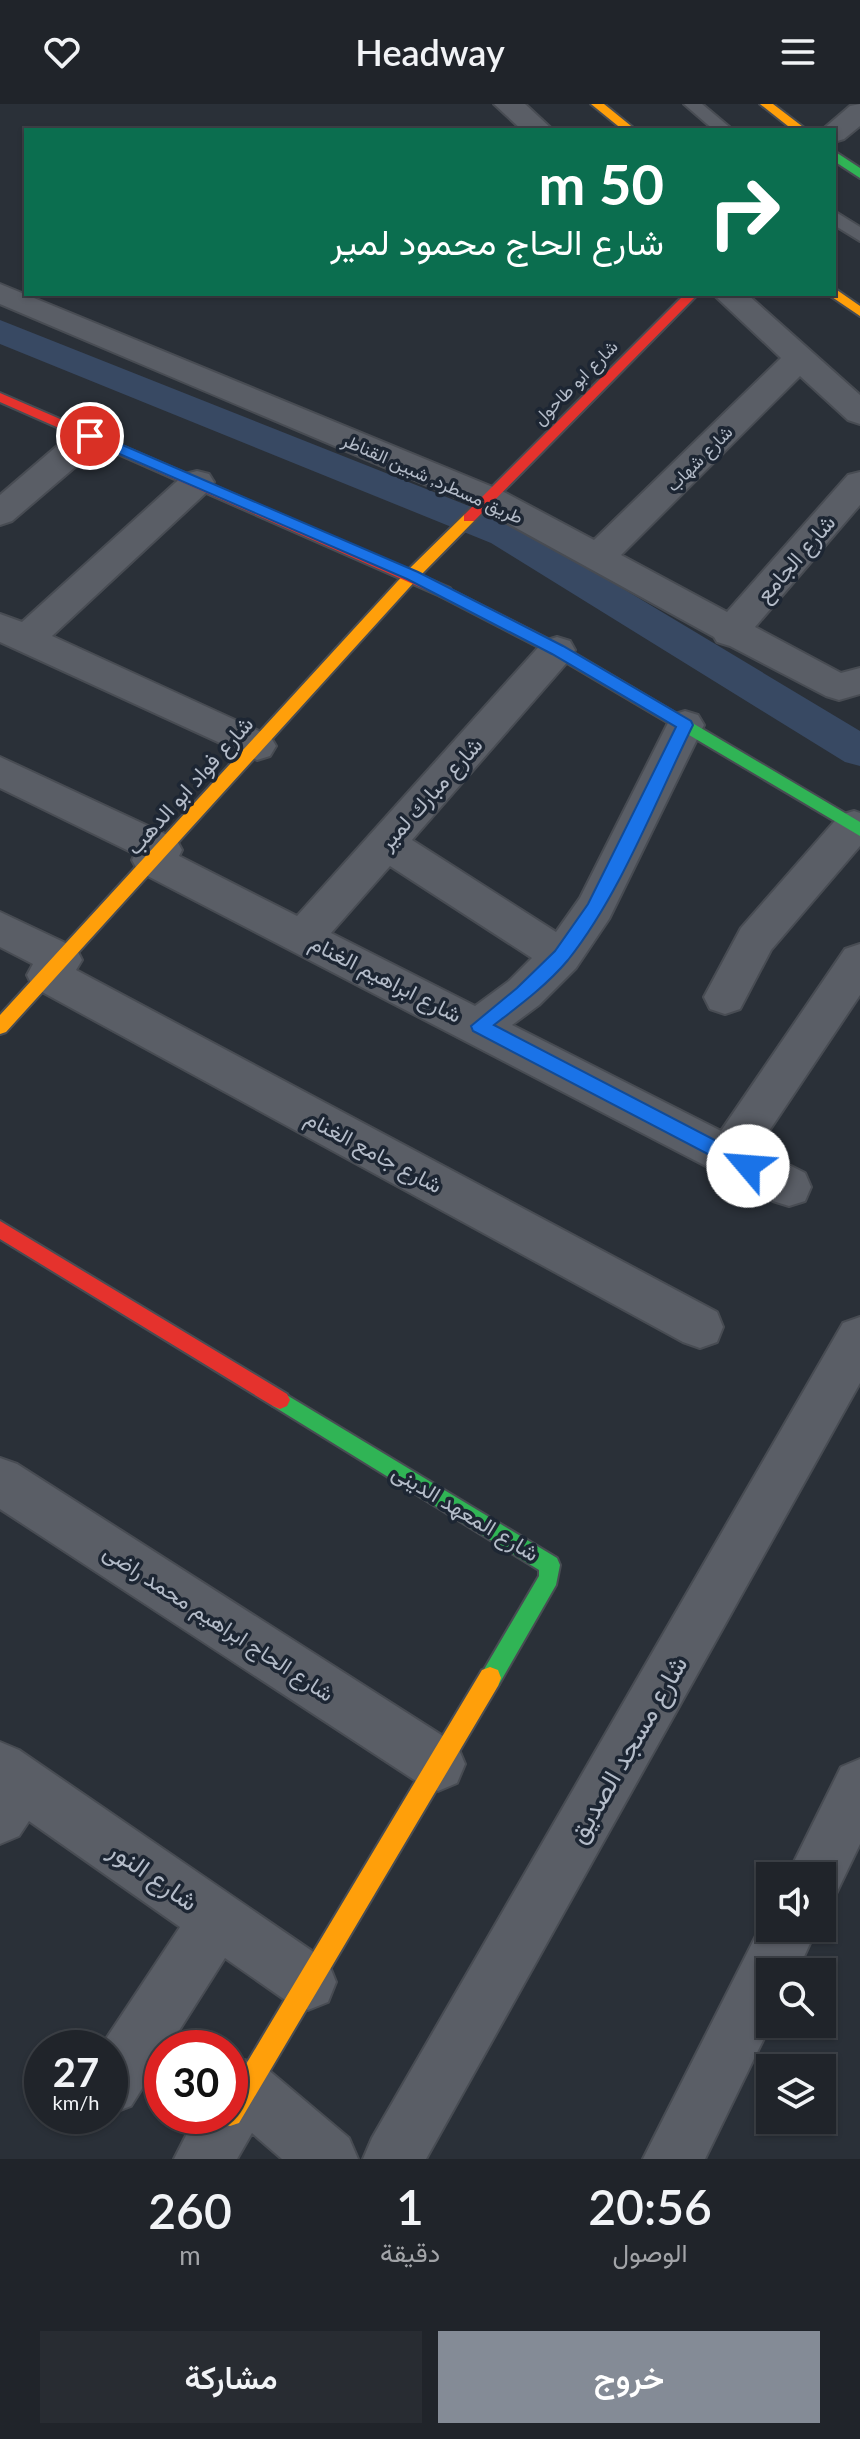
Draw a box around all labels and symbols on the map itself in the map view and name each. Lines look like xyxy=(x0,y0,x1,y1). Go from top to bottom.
street label: شارع ابو طاحول xyxy=(528,335,623,430)
pin xyxy=(56,402,124,470)
street label: شارع شهاب xyxy=(661,420,738,497)
street label: طريق مسطرد, شبين القناطر xyxy=(338,428,527,529)
street label: شارع الجامع xyxy=(750,509,842,609)
street label: شارع فواد ابو الدهب xyxy=(120,710,260,861)
street label: شارع مبارك لمير xyxy=(372,731,489,857)
street label: شارع ابراهيم الغنام xyxy=(305,928,466,1030)
street label: شارع جامع الغنام xyxy=(300,1104,447,1200)
position arrow xyxy=(706,1124,790,1208)
street label: شارع المعهد الدينى xyxy=(387,1458,544,1568)
street label: شارع الحاج ابراهيم محمد راضى xyxy=(98,1537,339,1708)
street label: شارع مسجد الصديق xyxy=(560,1650,696,1850)
street label: شارع النور xyxy=(101,1832,205,1920)
speed limit sign: 30 xyxy=(144,2030,248,2134)

